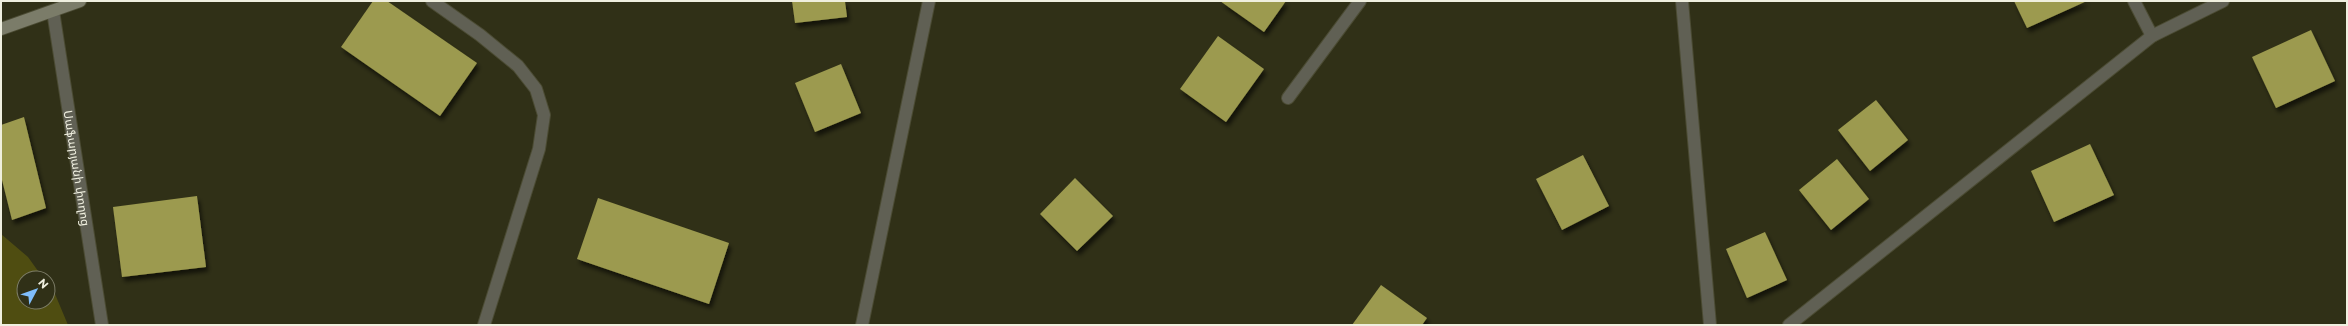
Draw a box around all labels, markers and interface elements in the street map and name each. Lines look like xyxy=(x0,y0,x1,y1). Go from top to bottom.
street label: Սաֆարյանի փողոց xyxy=(61,109,94,227)
north arrow xyxy=(16,270,56,310)
text: N xyxy=(35,275,52,291)

